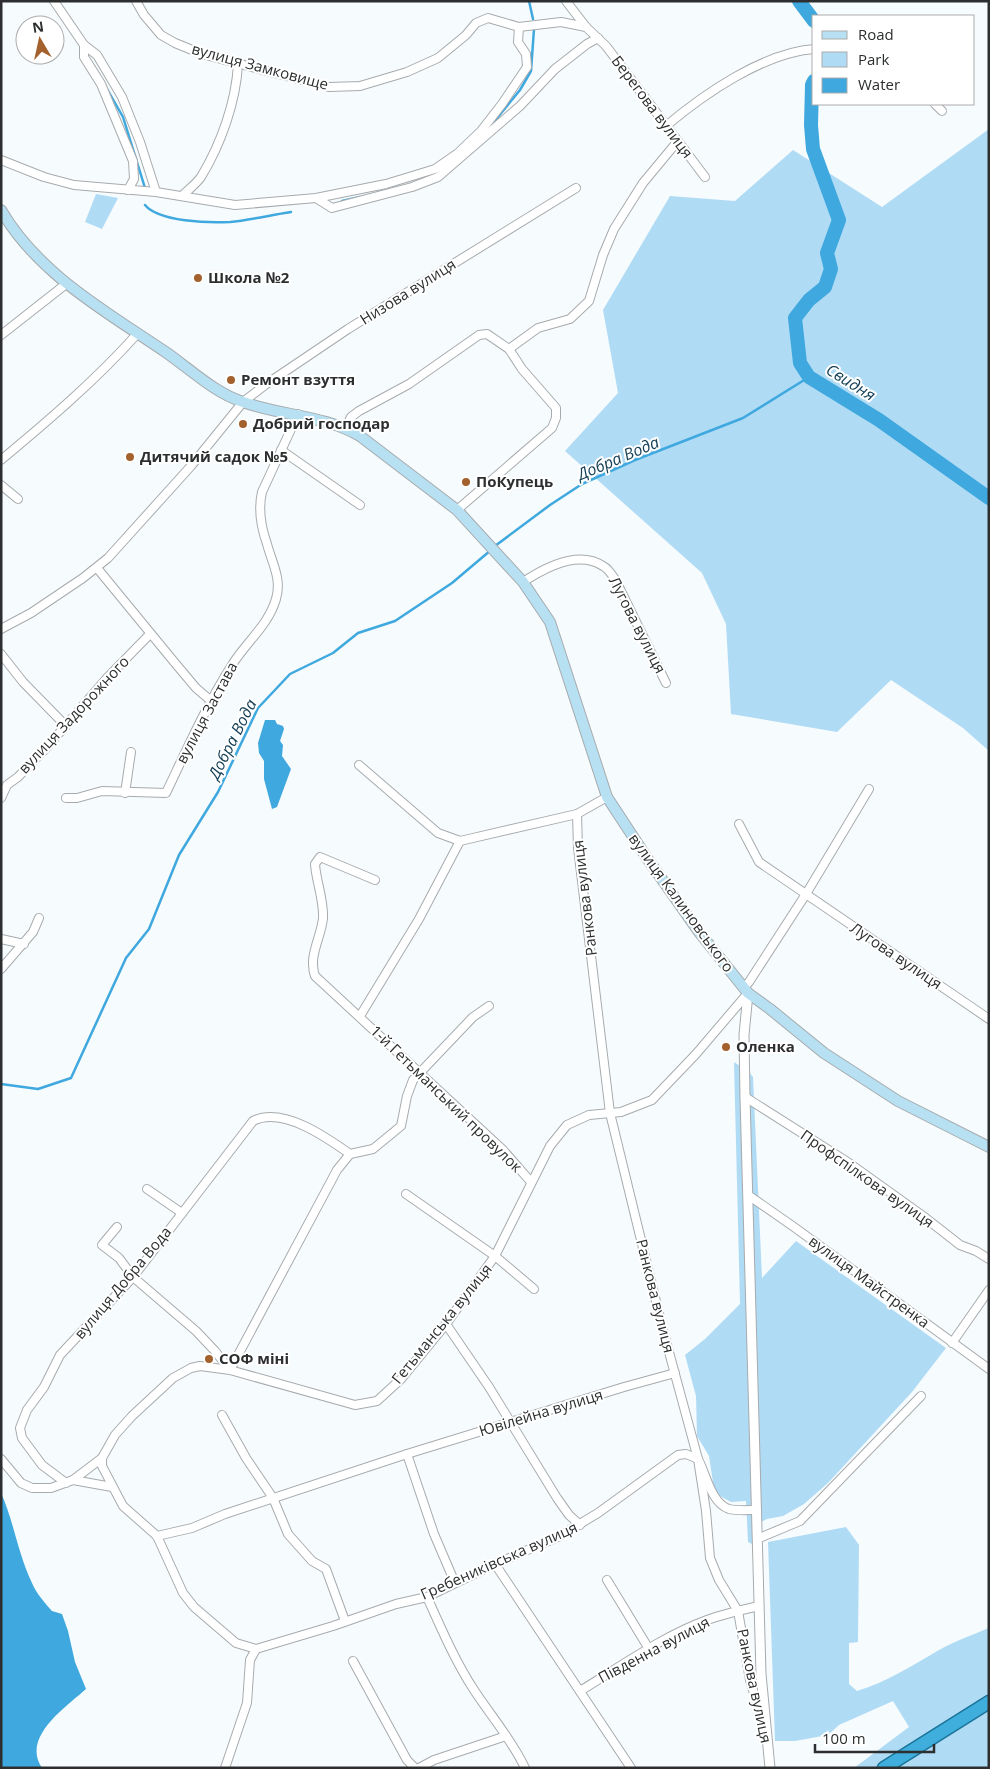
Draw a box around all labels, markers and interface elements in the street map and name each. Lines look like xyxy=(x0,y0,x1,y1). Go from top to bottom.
north arrow xyxy=(15,15,65,65)
legend xyxy=(812,15,975,105)
text: N xyxy=(31,16,45,37)
text: Road xyxy=(858,24,894,44)
street label: вулиця Замковище xyxy=(190,38,331,94)
text: Park xyxy=(858,49,889,69)
street label: Берегова вулиця xyxy=(608,51,698,162)
text: Water xyxy=(858,74,900,94)
street label: Низова вулиця xyxy=(356,254,459,329)
place label: Школа №2 xyxy=(208,267,290,287)
marker: Школа №2 xyxy=(192,272,204,284)
water label: Свидня xyxy=(822,358,880,406)
place label: Ремонт взуття xyxy=(241,369,355,389)
marker: Ремонт взуття xyxy=(225,374,237,386)
place label: Добрий господар xyxy=(253,413,390,433)
marker: Добрий господар xyxy=(237,418,249,430)
water label: Добра Вода xyxy=(572,431,662,486)
place label: Дитячий садок №5 xyxy=(140,446,288,466)
marker: Дитячий садок №5 xyxy=(124,451,136,463)
place label: ПоКупець xyxy=(476,471,553,491)
marker: ПоКупець xyxy=(460,476,472,488)
street label: Лугова вулиця xyxy=(605,573,671,676)
street label: вулиця Задорожного xyxy=(14,651,133,777)
street label: вулиця Застава xyxy=(171,658,241,767)
water label: Добра Вода xyxy=(202,695,262,784)
street label: вулиця Калиновського xyxy=(625,829,739,976)
street label: Ранкова вулиця xyxy=(567,839,601,957)
street label: Лугова вулиця xyxy=(847,917,946,993)
street label: 1-й Гетьманський провулок xyxy=(367,1020,527,1176)
place label: Оленка xyxy=(736,1036,795,1056)
marker: Оленка xyxy=(720,1041,732,1053)
street label: Профспілкова вулиця xyxy=(797,1125,938,1232)
street label: вулиця Добра Вода xyxy=(69,1222,175,1343)
street label: вулиця Майстренка xyxy=(805,1231,934,1332)
street label: Ранкова вулиця xyxy=(632,1237,680,1355)
street label: Гетьманська вулиця xyxy=(387,1259,496,1388)
place label: СОФ міні xyxy=(219,1348,289,1368)
marker: СОФ міні xyxy=(203,1353,215,1365)
street label: Ювілейна вулиця xyxy=(476,1384,605,1440)
street label: Гребениківська вулиця xyxy=(417,1516,580,1604)
street label: Південна вулиця xyxy=(594,1611,713,1687)
street label: Ранкова вулиця xyxy=(733,1627,777,1745)
scale bar xyxy=(815,1722,934,1754)
text: 100 m xyxy=(822,1728,866,1748)

